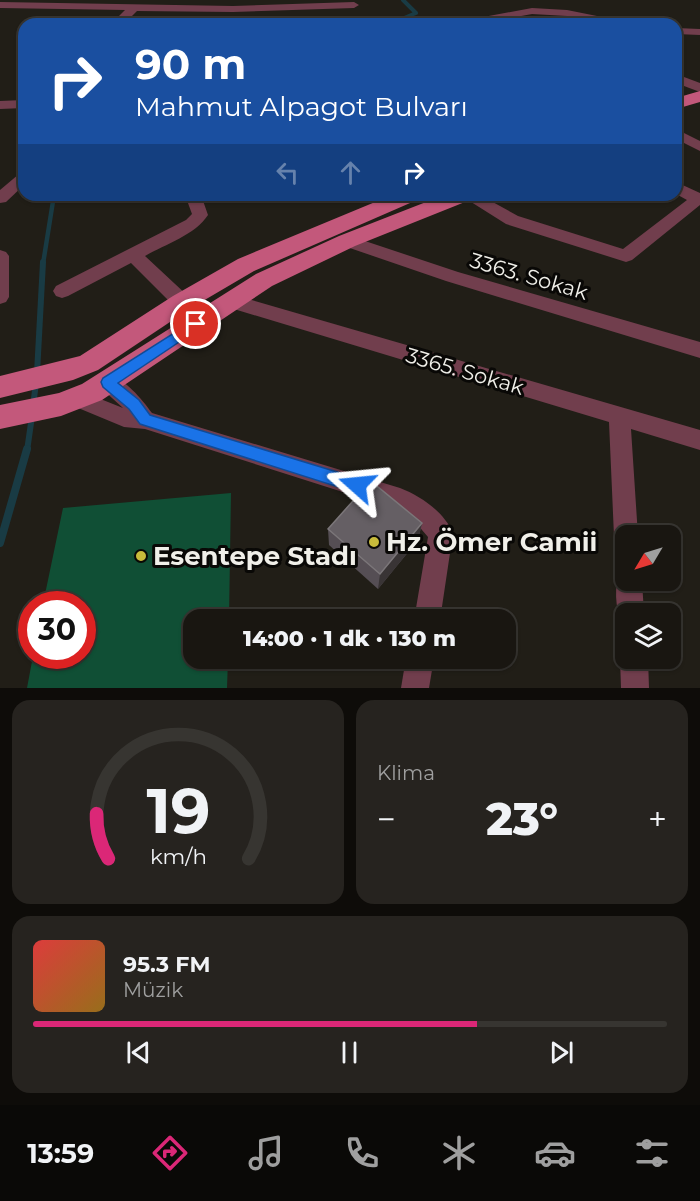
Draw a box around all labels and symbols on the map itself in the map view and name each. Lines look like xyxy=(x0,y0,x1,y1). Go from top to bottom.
street label: 3363. Sokak xyxy=(467,247,591,305)
pin xyxy=(170,298,221,349)
street label: 3365. Sokak xyxy=(403,342,527,400)
position arrow xyxy=(325,453,389,517)
north arrow xyxy=(615,525,681,591)
place label: Hz. Ömer Camii xyxy=(386,526,597,558)
marker: Hz. Ömer Camii xyxy=(367,535,381,549)
place label: Esentepe Stadı xyxy=(153,540,357,572)
marker: Esentepe Stadı xyxy=(134,549,148,563)
speed limit sign: 30 xyxy=(18,591,96,669)

